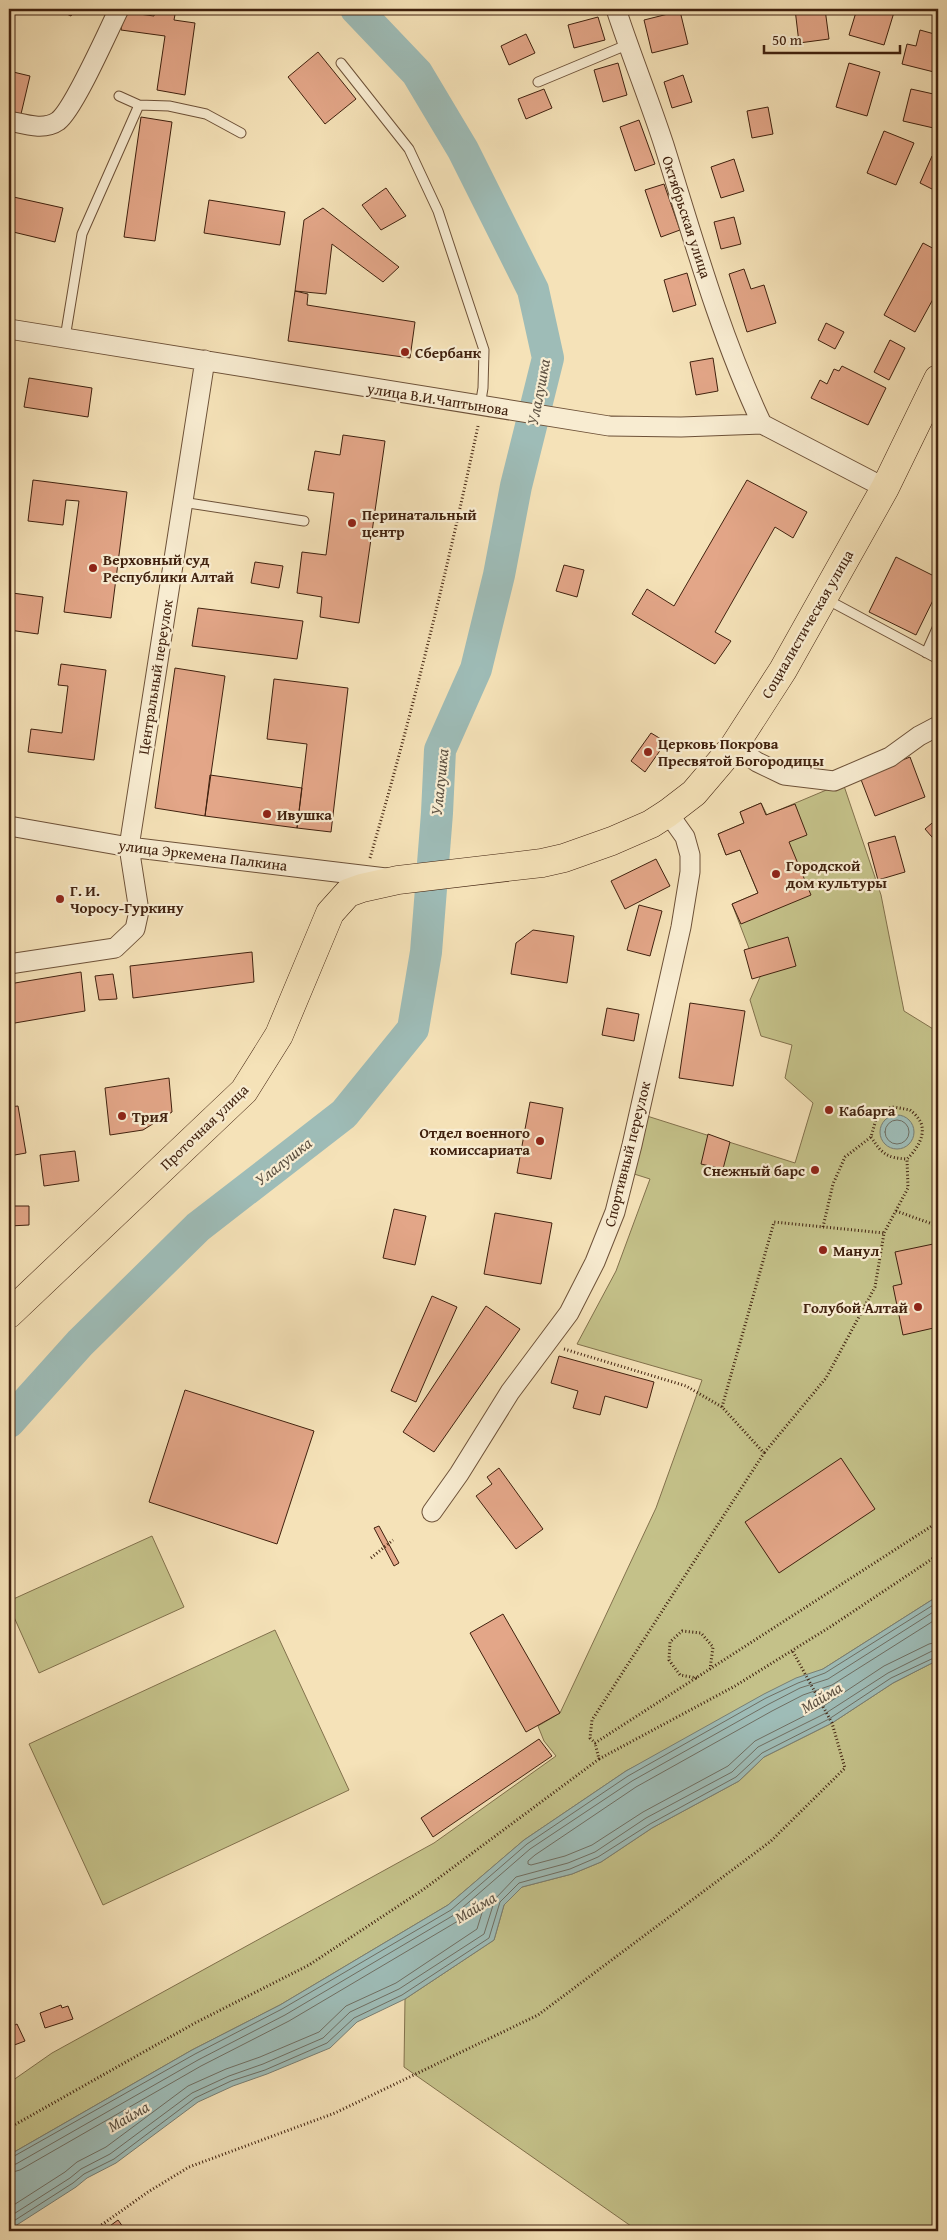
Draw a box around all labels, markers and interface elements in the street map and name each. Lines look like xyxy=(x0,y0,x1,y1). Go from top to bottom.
scale bar xyxy=(764,22,901,54)
text: 50 m xyxy=(772,29,803,50)
street label: Октябрьская улица xyxy=(657,153,717,282)
place label: Сбербанк xyxy=(415,342,482,363)
marker: Сбербанк xyxy=(399,346,411,358)
water label: Улалушка xyxy=(520,356,556,427)
street label: улица В.И.Чаптынова xyxy=(365,377,511,421)
place label: Перинатальный центр xyxy=(362,504,477,542)
marker: Перинатальный центр xyxy=(346,517,358,529)
street label: Социалистическая улица xyxy=(756,545,859,702)
place label: Верховный суд Республики Алтай xyxy=(103,549,235,587)
marker: Верховный суд Республики Алтай xyxy=(87,562,99,574)
street label: Центральный переулок xyxy=(132,598,178,756)
place label: Церковь Покрова Пресвятой Богородицы xyxy=(658,733,824,771)
marker: Церковь Покрова Пресвятой Богородицы xyxy=(642,746,654,758)
water label: Улалушка xyxy=(424,747,454,817)
place label: Ивушка xyxy=(277,804,332,825)
marker: Ивушка xyxy=(261,808,273,820)
street label: улица Эркемена Палкина xyxy=(116,834,289,876)
place label: Городской дом культуры xyxy=(786,855,887,893)
marker: Городской дом культуры xyxy=(770,868,782,880)
place label: Г. И. Чоросу-Гуркину xyxy=(70,880,184,918)
marker: Г. И. Чоросу-Гуркину xyxy=(54,893,66,905)
street label: Проточная улица xyxy=(155,1079,253,1175)
street label: Спортивный переулок xyxy=(599,1079,655,1229)
place label: Кабарга xyxy=(839,1100,896,1121)
marker: Кабарга xyxy=(823,1104,835,1116)
place label: ТриЯ xyxy=(132,1106,169,1127)
marker: ТриЯ xyxy=(116,1110,128,1122)
place label: Отдел военного комиссариата xyxy=(420,1122,530,1160)
water label: Улалушка xyxy=(249,1131,317,1191)
marker: Отдел военного комиссариата xyxy=(534,1135,546,1147)
place label: Снежный барс xyxy=(703,1160,805,1181)
marker: Снежный барс xyxy=(809,1164,821,1176)
place label: Манул xyxy=(833,1240,879,1261)
marker: Манул xyxy=(817,1244,829,1256)
place label: Голубой Алтай xyxy=(803,1297,909,1318)
marker: Голубой Алтай xyxy=(912,1301,924,1313)
water label: Майма xyxy=(796,1675,847,1719)
water label: Майма xyxy=(450,1885,501,1929)
water label: Майма xyxy=(103,2094,154,2138)

